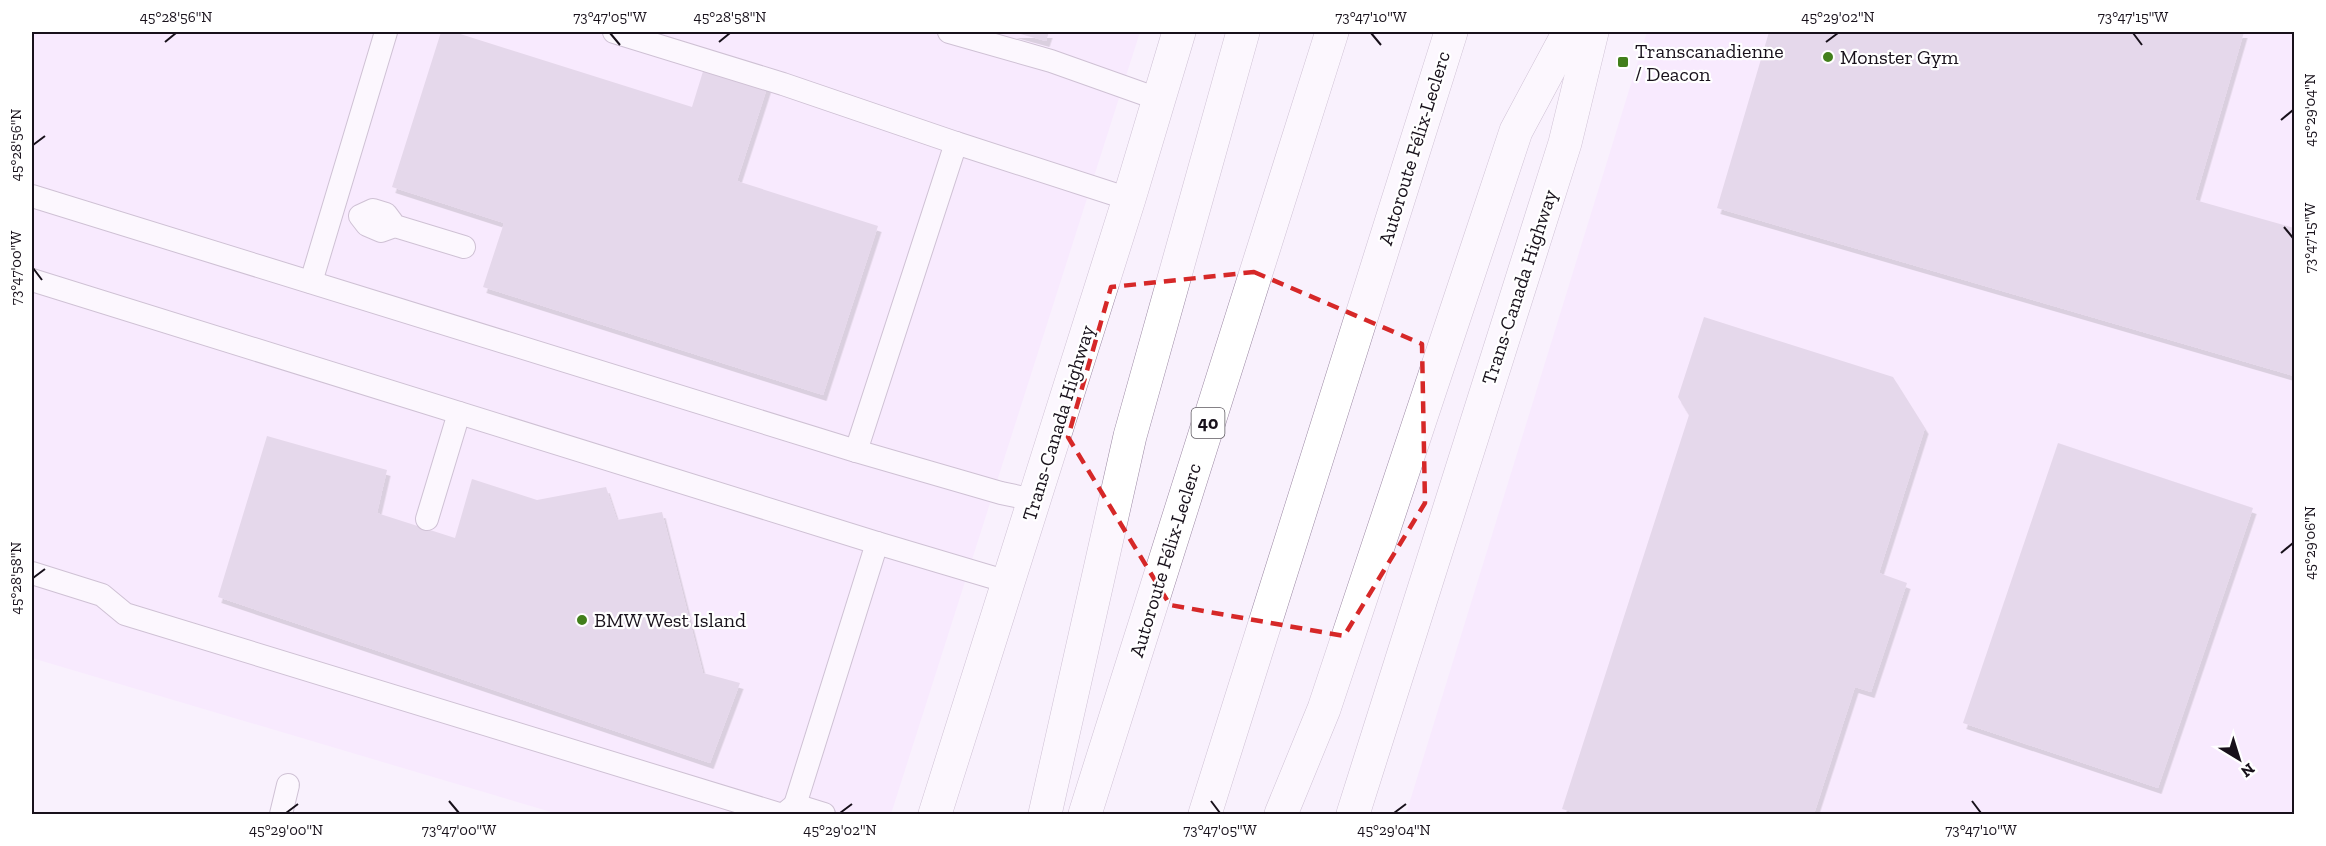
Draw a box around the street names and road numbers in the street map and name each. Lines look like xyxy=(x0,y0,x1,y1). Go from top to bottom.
street label: Autoroute Félix-Leclerc xyxy=(1373,48,1455,248)
street label: Trans-Canada Highway xyxy=(1476,186,1562,387)
street label: Trans-Canada Highway xyxy=(1017,321,1099,524)
road number: 40 xyxy=(1192,408,1224,438)
street label: Autoroute Félix-Leclerc xyxy=(1124,460,1206,660)

